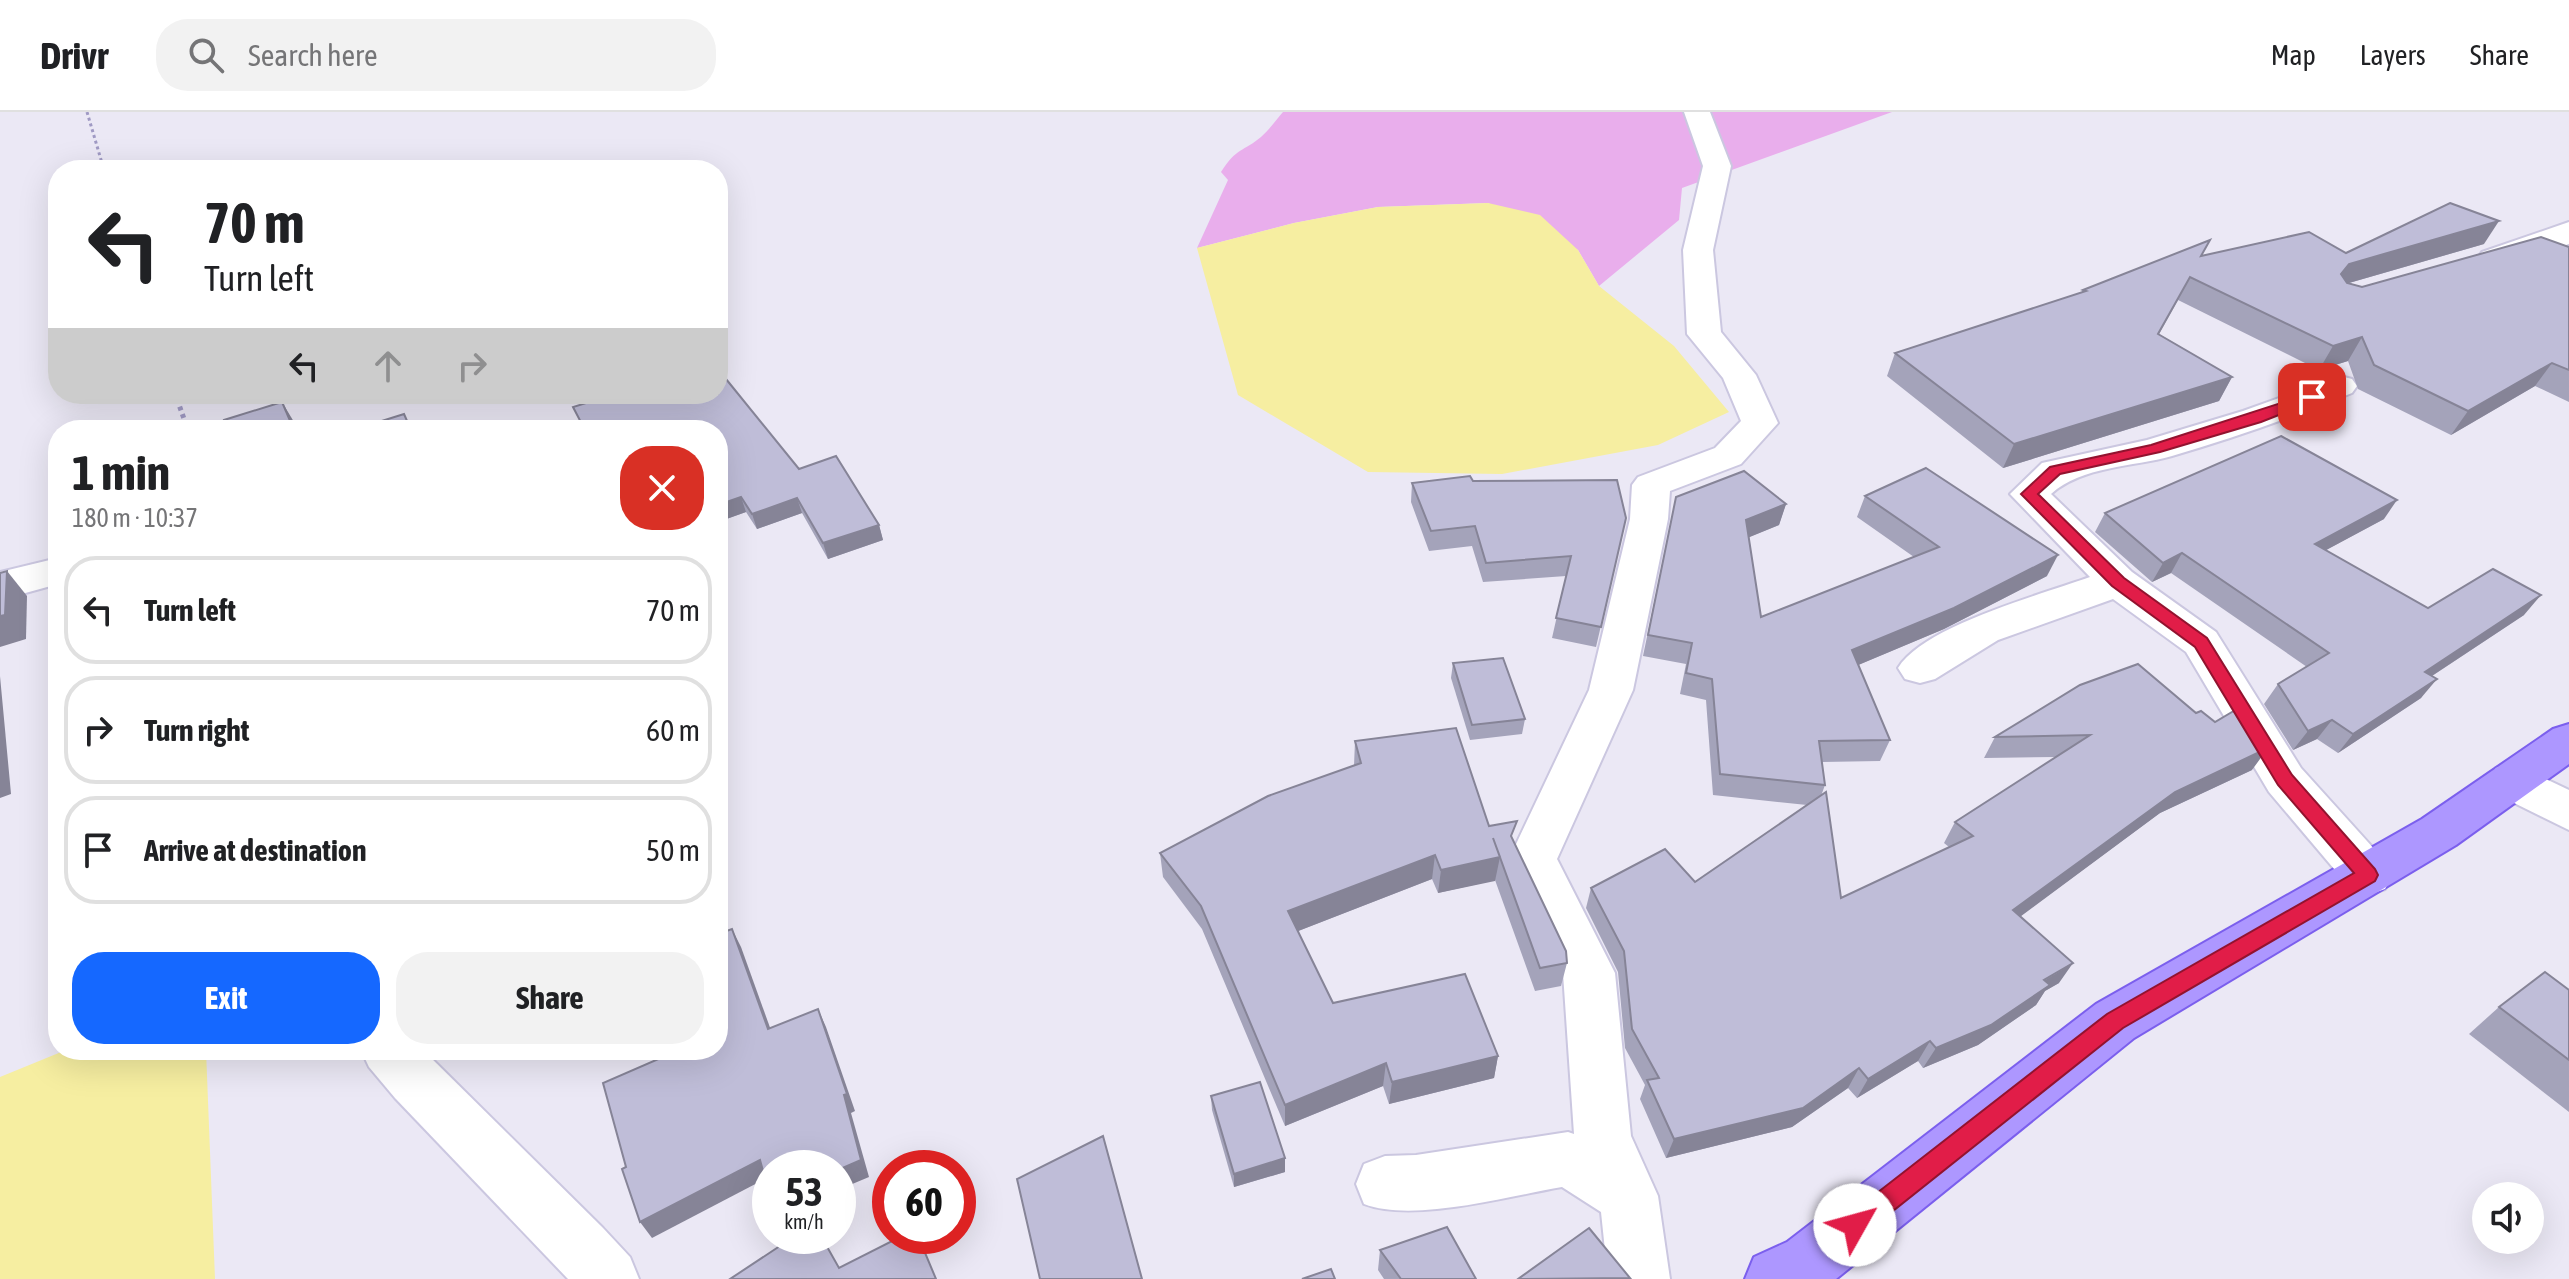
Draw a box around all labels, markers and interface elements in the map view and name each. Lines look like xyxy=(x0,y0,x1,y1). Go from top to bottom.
search box xyxy=(156,19,716,91)
icon: search xyxy=(184,33,228,77)
text: Drivr xyxy=(40,34,108,77)
text: Search here xyxy=(248,38,378,72)
text: Map xyxy=(2271,39,2316,71)
text: Layers xyxy=(2360,39,2426,71)
text: Share xyxy=(2470,39,2529,71)
text: 70 m xyxy=(204,191,305,255)
icon: left xyxy=(72,192,176,296)
text: Turn left xyxy=(204,257,314,299)
icon: left xyxy=(282,344,326,388)
icon: ahead xyxy=(366,344,410,388)
icon: right xyxy=(450,344,494,388)
pin xyxy=(2278,363,2346,431)
icon: arrive xyxy=(2290,375,2334,419)
text: 1 min xyxy=(72,445,170,500)
button: close xyxy=(620,446,704,530)
text: 180 m · 10:37 xyxy=(72,503,198,533)
icon: left xyxy=(76,588,120,632)
text: Turn left xyxy=(144,593,236,627)
text: 70 m xyxy=(646,593,700,627)
icon: right xyxy=(76,708,120,752)
text: Turn right xyxy=(144,713,250,747)
text: 60 m xyxy=(646,713,700,747)
icon: arrive xyxy=(76,828,120,872)
text: Arrive at destination xyxy=(144,833,366,867)
text: 50 m xyxy=(646,833,700,867)
button: Exit xyxy=(72,952,380,1044)
button: Share xyxy=(396,952,704,1044)
speed limit sign: 60 xyxy=(872,1150,976,1254)
text: 53 xyxy=(785,1169,823,1214)
map controls xyxy=(2472,1182,2544,1254)
button: sound xyxy=(2472,1182,2544,1254)
position arrow xyxy=(1813,1183,1897,1267)
text: km/h xyxy=(784,1210,824,1233)

